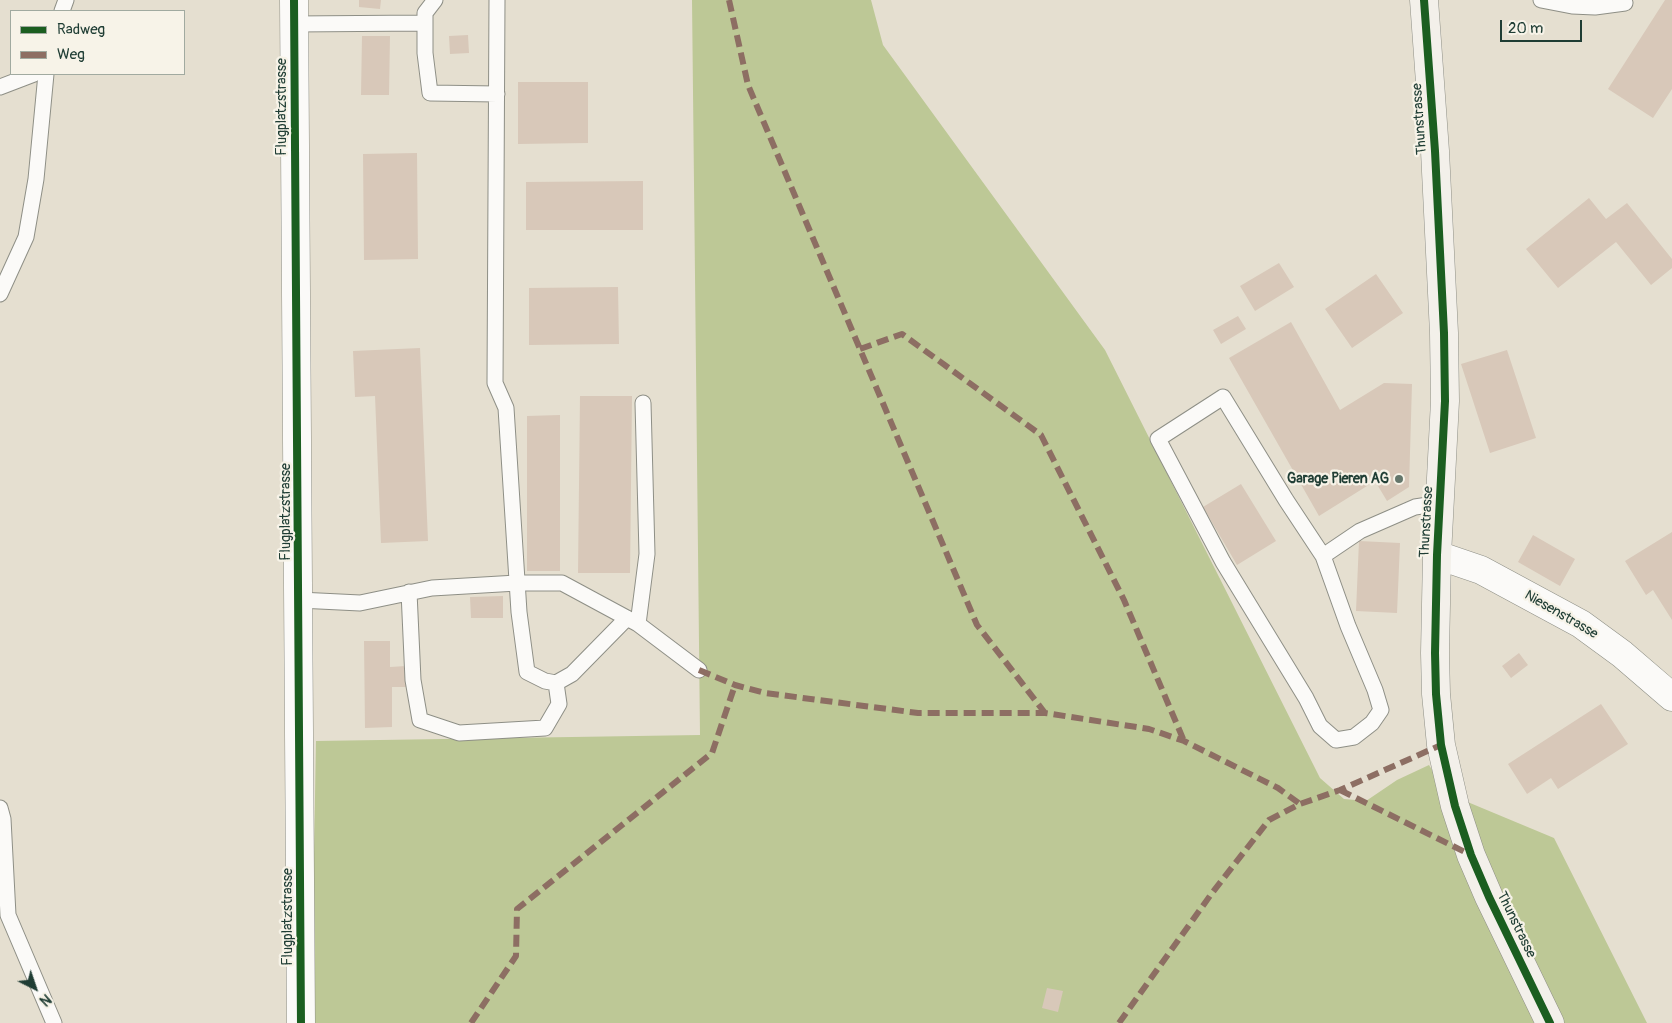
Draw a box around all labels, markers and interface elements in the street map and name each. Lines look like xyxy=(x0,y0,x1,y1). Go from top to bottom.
legend xyxy=(10,10,185,75)
scale bar xyxy=(1502,10,1584,42)
text: 20 m xyxy=(1508,19,1543,38)
text: Radweg xyxy=(57,20,105,39)
text: Weg xyxy=(57,45,85,64)
street label: Flugplatzstrasse xyxy=(274,58,290,156)
street label: Thunstrasse xyxy=(1409,83,1431,155)
street label: Flugplatzstrasse xyxy=(278,463,294,561)
place label: Garage Pieren AG xyxy=(1287,471,1389,487)
marker: Garage Pieren AG xyxy=(1393,473,1405,485)
street label: Thunstrasse xyxy=(1417,486,1437,558)
street label: Niesenstrasse xyxy=(1521,587,1601,643)
street label: Flugplatzstrasse xyxy=(280,868,296,966)
street label: Thunstrasse xyxy=(1493,889,1539,961)
north arrow xyxy=(10,963,60,1013)
text: N xyxy=(36,990,54,1009)

